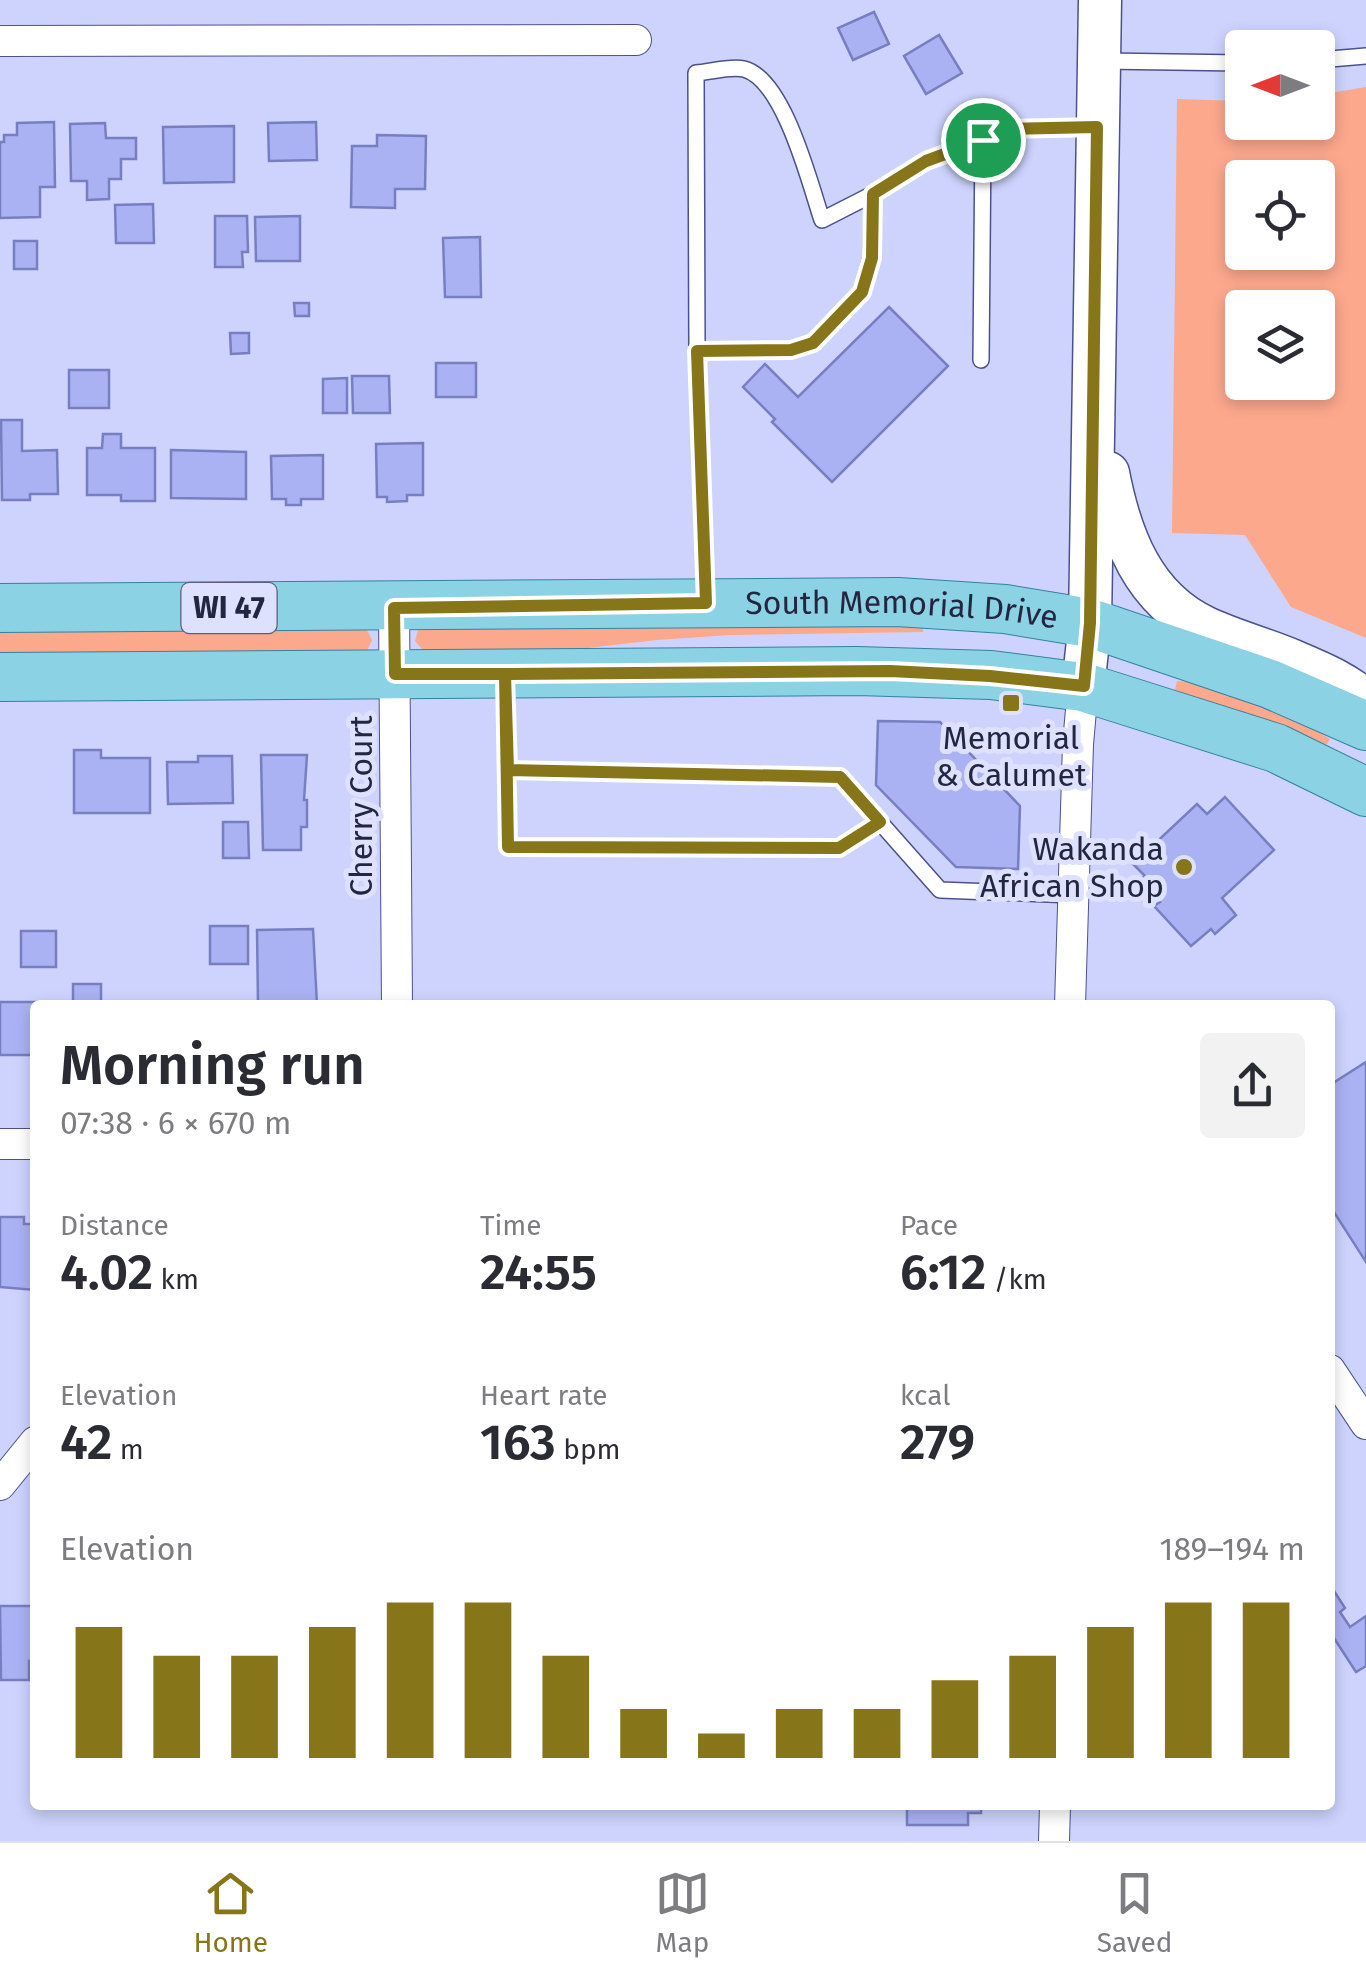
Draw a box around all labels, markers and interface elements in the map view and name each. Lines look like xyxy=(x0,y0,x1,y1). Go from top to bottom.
north arrow xyxy=(1225,30,1335,140)
map controls xyxy=(1225,30,1335,400)
pin xyxy=(941,98,1026,183)
icon: arrive xyxy=(956,113,1011,168)
button: locate xyxy=(1225,160,1335,270)
button: layers xyxy=(1225,290,1335,400)
road number: WI 47 xyxy=(182,583,276,633)
street label: South Memorial Drive xyxy=(745,583,1061,636)
marker: Memorial & Calumet xyxy=(1000,692,1022,714)
street label: Cherry Court xyxy=(342,715,380,897)
place label: Memorial & Calumet xyxy=(936,719,1087,794)
place label: Wakanda African Shop xyxy=(980,830,1164,905)
marker: Wakanda African Shop xyxy=(1173,856,1195,878)
text: Morning run xyxy=(60,1033,365,1099)
button: share xyxy=(1200,1033,1305,1138)
text: 07:38 · 6 × 670 m xyxy=(60,1104,292,1142)
text: Distance xyxy=(60,1209,169,1242)
text: Time xyxy=(480,1209,542,1242)
text: Pace xyxy=(900,1209,958,1242)
text: 4.02 xyxy=(60,1242,153,1302)
text: 24:55 xyxy=(480,1242,597,1302)
text: 6:12 xyxy=(900,1242,986,1302)
text: km xyxy=(153,1263,199,1296)
text: /km xyxy=(986,1263,1047,1296)
text: Elevation xyxy=(60,1379,177,1412)
text: Heart rate xyxy=(480,1379,608,1412)
text: kcal xyxy=(900,1379,950,1412)
text: 42 xyxy=(60,1412,112,1472)
text: 163 xyxy=(480,1412,556,1472)
text: 279 xyxy=(900,1412,975,1472)
text: m xyxy=(112,1433,144,1466)
text: bpm xyxy=(556,1433,621,1466)
text: Elevation xyxy=(60,1530,194,1568)
text: 189–194 m xyxy=(1160,1530,1305,1568)
tab: Home xyxy=(193,1866,268,1959)
tab: Map xyxy=(655,1866,710,1959)
tab: Saved xyxy=(1097,1866,1173,1959)

